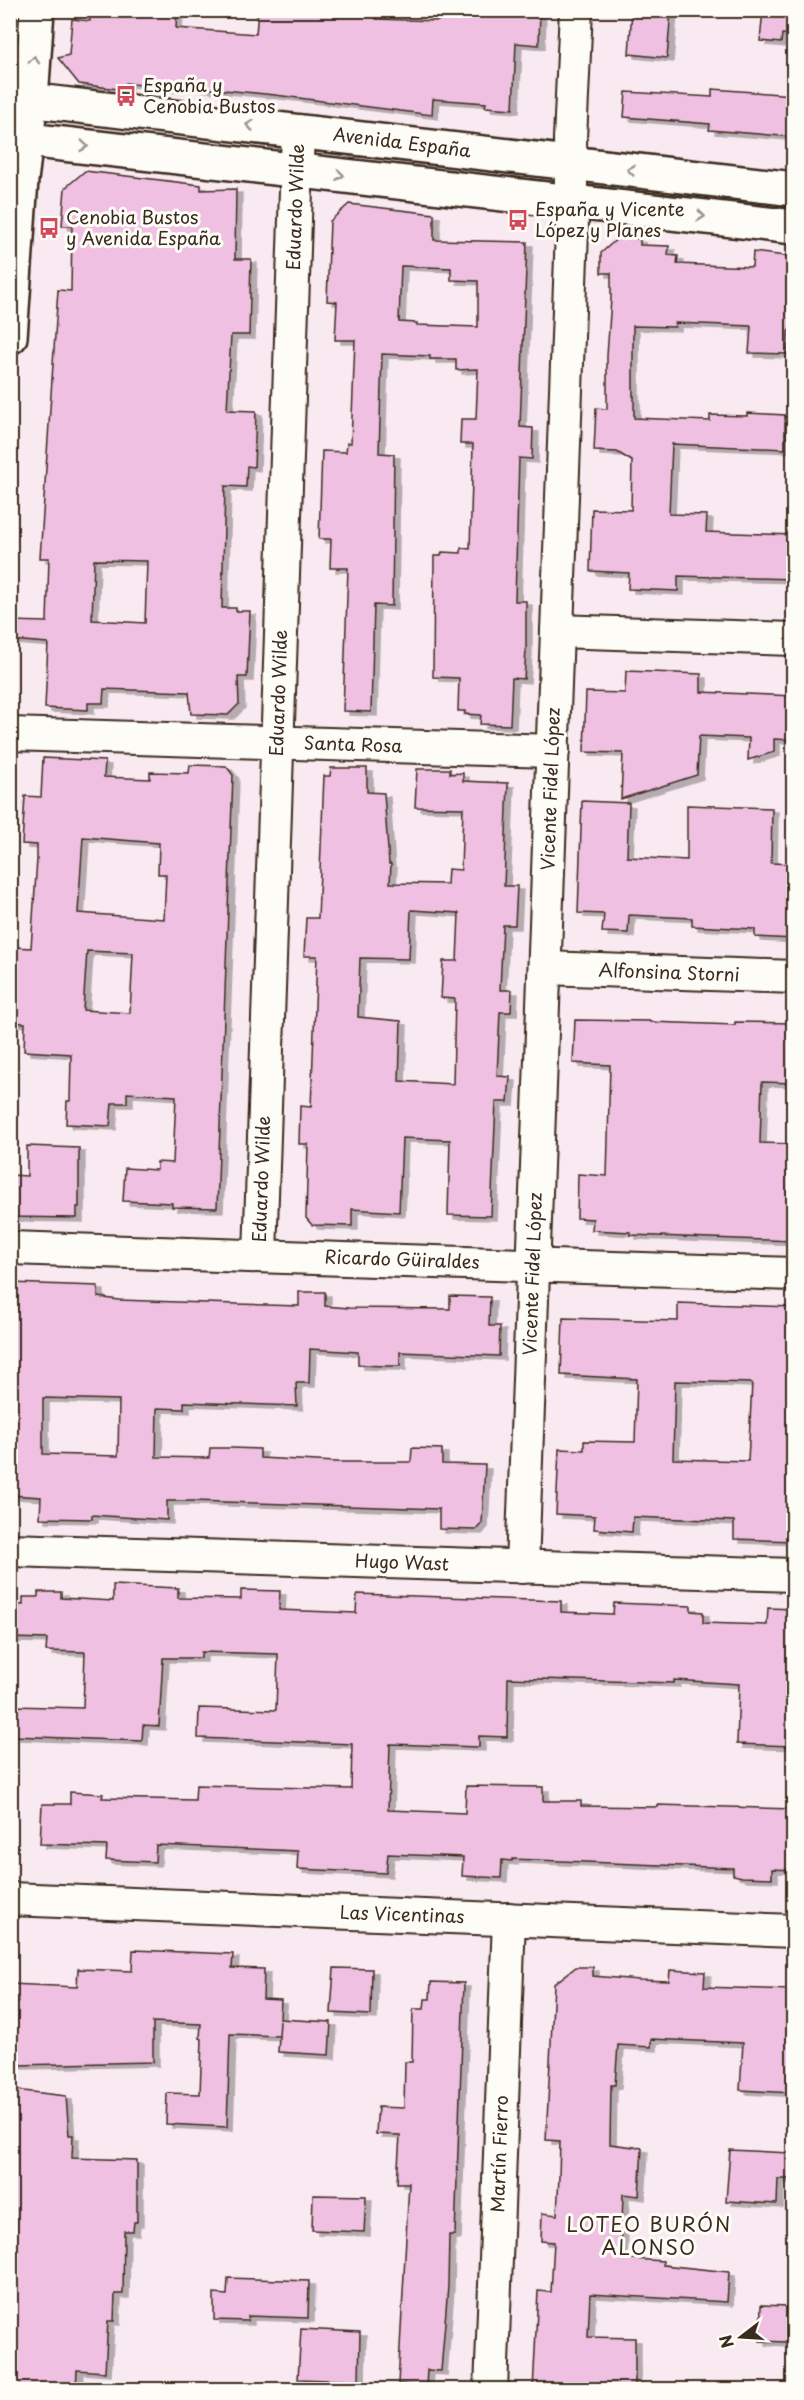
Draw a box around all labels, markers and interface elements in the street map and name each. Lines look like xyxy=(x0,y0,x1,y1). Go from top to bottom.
one-way arrow xyxy=(27,56,40,65)
place label: España y Cenobia Bustos xyxy=(143,71,275,119)
bus stop icon: España y Cenobia Bustos xyxy=(114,84,138,108)
one-way arrow xyxy=(245,120,254,132)
street label: Avenida España xyxy=(332,120,473,163)
one-way arrow xyxy=(79,139,88,152)
street label: Eduardo Wilde xyxy=(279,143,310,271)
one-way arrow xyxy=(627,164,636,177)
one-way arrow xyxy=(336,168,345,181)
place label: España y Vicente López y Planes xyxy=(535,195,685,243)
place label: Cenobia Bustos y Avenida España xyxy=(66,203,221,251)
bus stop icon: España y Vicente López y Planes xyxy=(506,208,530,232)
one-way arrow xyxy=(696,210,705,222)
bus stop icon: Cenobia Bustos y Avenida España xyxy=(37,216,61,240)
street label: Eduardo Wilde xyxy=(262,629,293,757)
street label: Vicente Fidel López xyxy=(533,707,566,871)
street label: Santa Rosa xyxy=(303,728,404,759)
street label: Alfonsina Storni xyxy=(598,956,740,987)
street label: Eduardo Wilde xyxy=(245,1115,276,1243)
street label: Vicente Fidel López xyxy=(515,1192,548,1356)
street label: Ricardo Güiraldes xyxy=(324,1242,480,1275)
street label: Hugo Wast xyxy=(355,1546,449,1577)
street label: Las Vicentinas xyxy=(339,1898,465,1929)
street label: Martín Fierro xyxy=(483,2095,514,2213)
district label: LOTEO BURÓN ALONSO xyxy=(566,2209,732,2262)
north arrow xyxy=(711,2307,771,2367)
text: N xyxy=(712,2332,739,2351)

